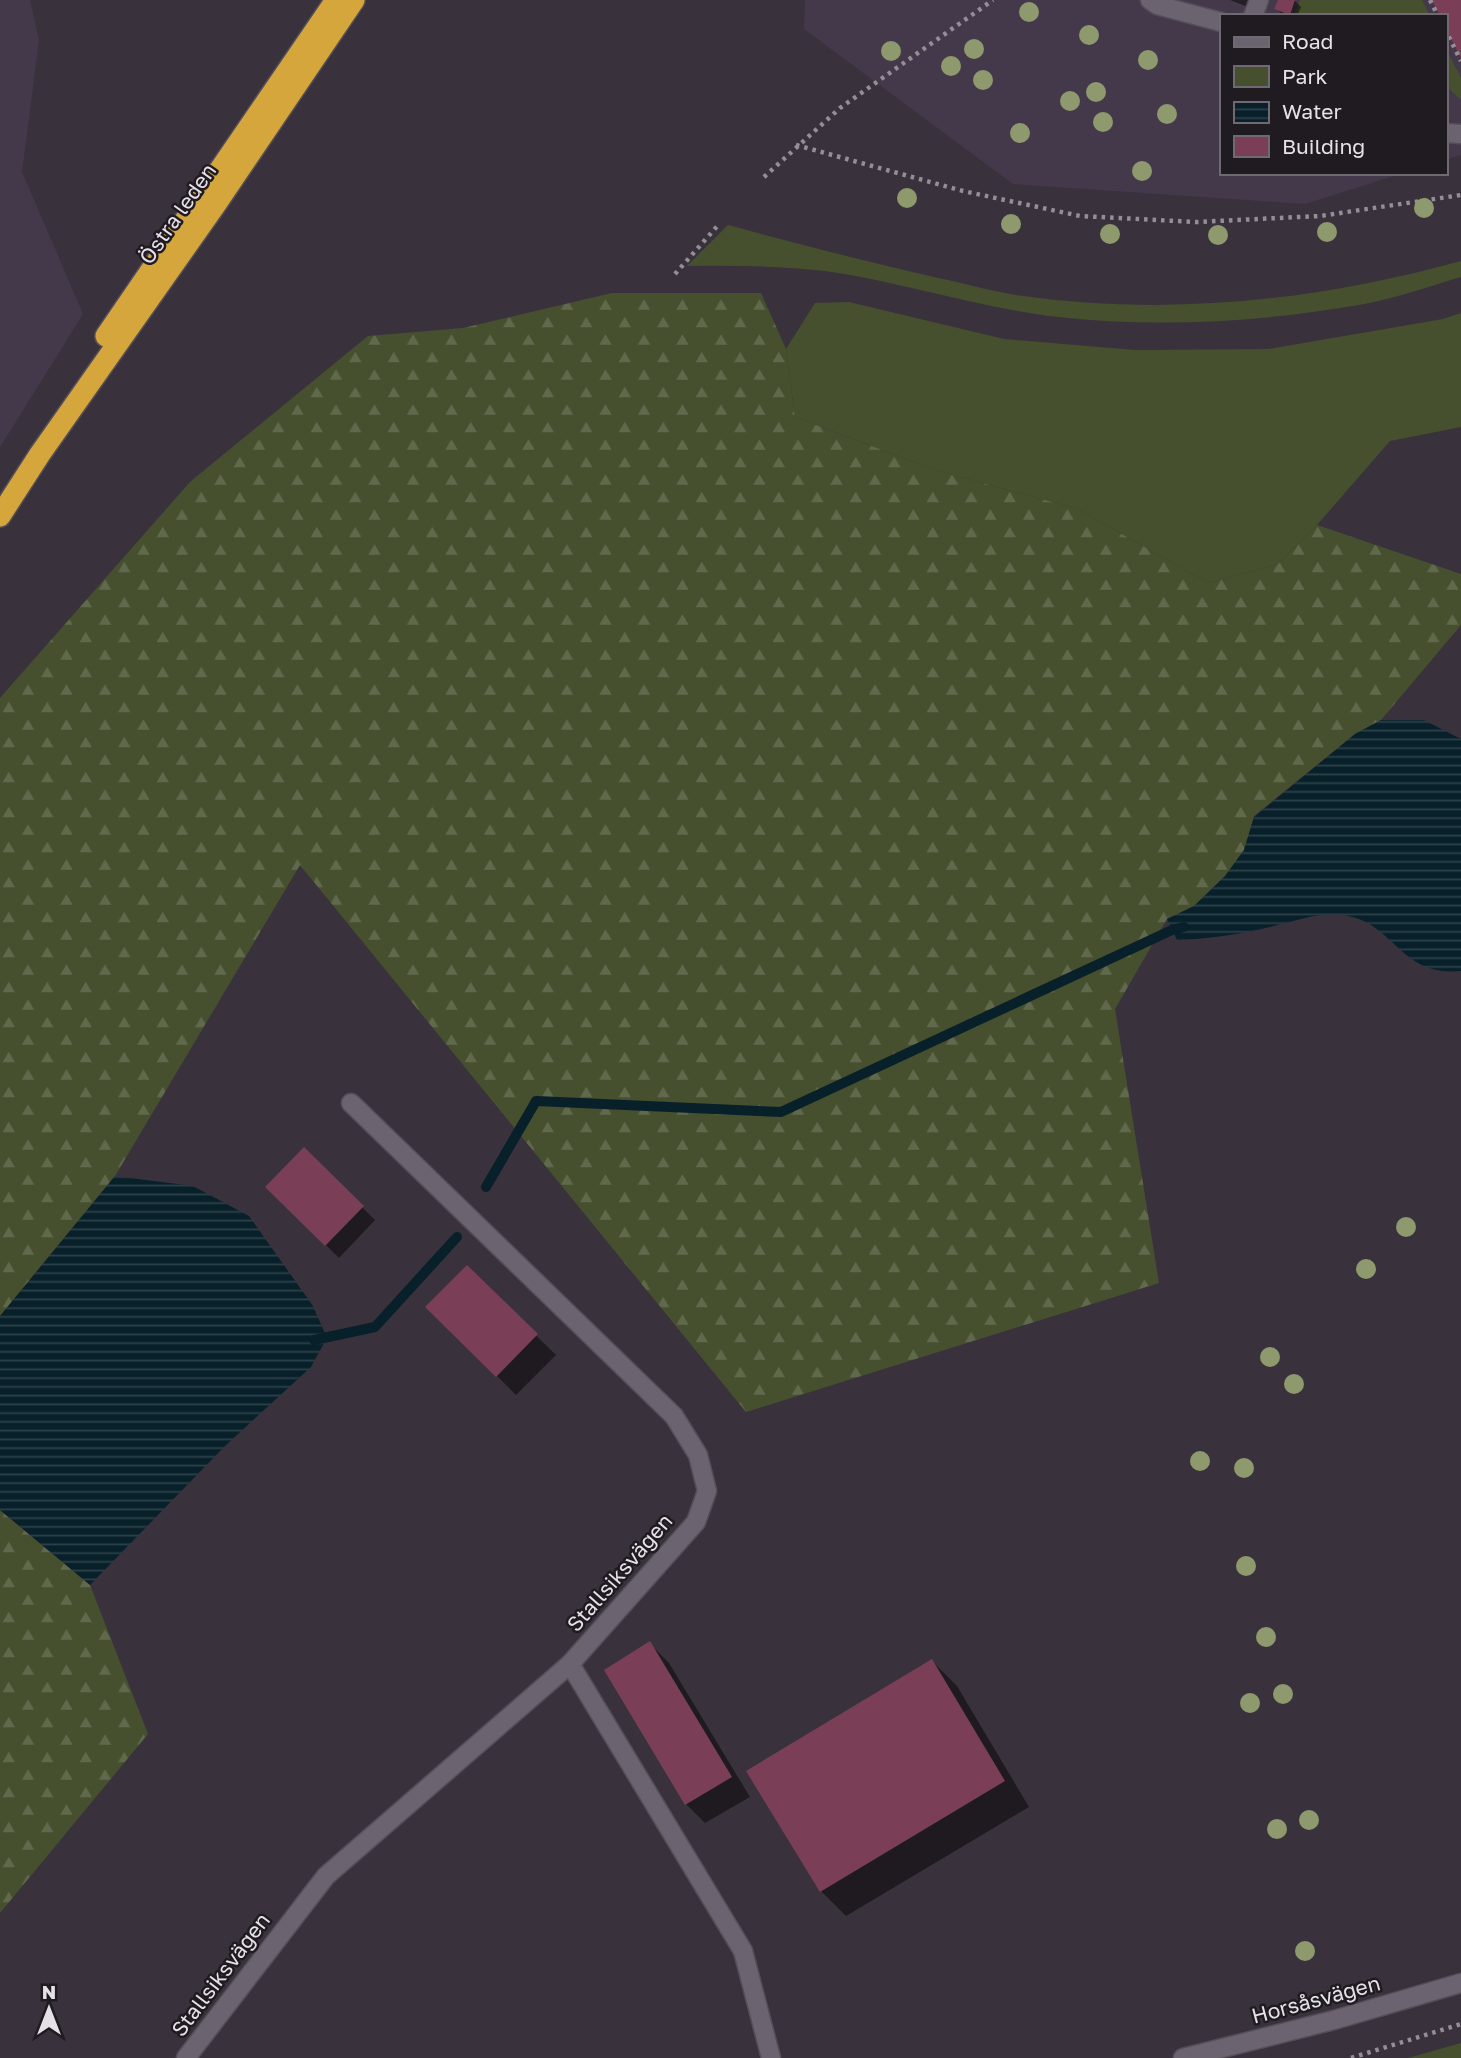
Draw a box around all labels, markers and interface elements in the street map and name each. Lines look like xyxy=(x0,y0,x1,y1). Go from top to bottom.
legend xyxy=(1220,14,1447,175)
text: Road xyxy=(1282,28,1333,54)
text: Park xyxy=(1282,63,1328,89)
text: Water xyxy=(1282,98,1342,124)
text: Building xyxy=(1282,133,1365,159)
street label: Östra leden xyxy=(133,158,221,269)
street label: Stallsiksvägen xyxy=(561,1508,678,1637)
street label: Stallsiksvägen xyxy=(165,1908,275,2041)
street label: Horsåsvägen xyxy=(1249,1969,1383,2029)
north arrow xyxy=(14,1974,84,2044)
text: N xyxy=(42,1980,56,2003)

